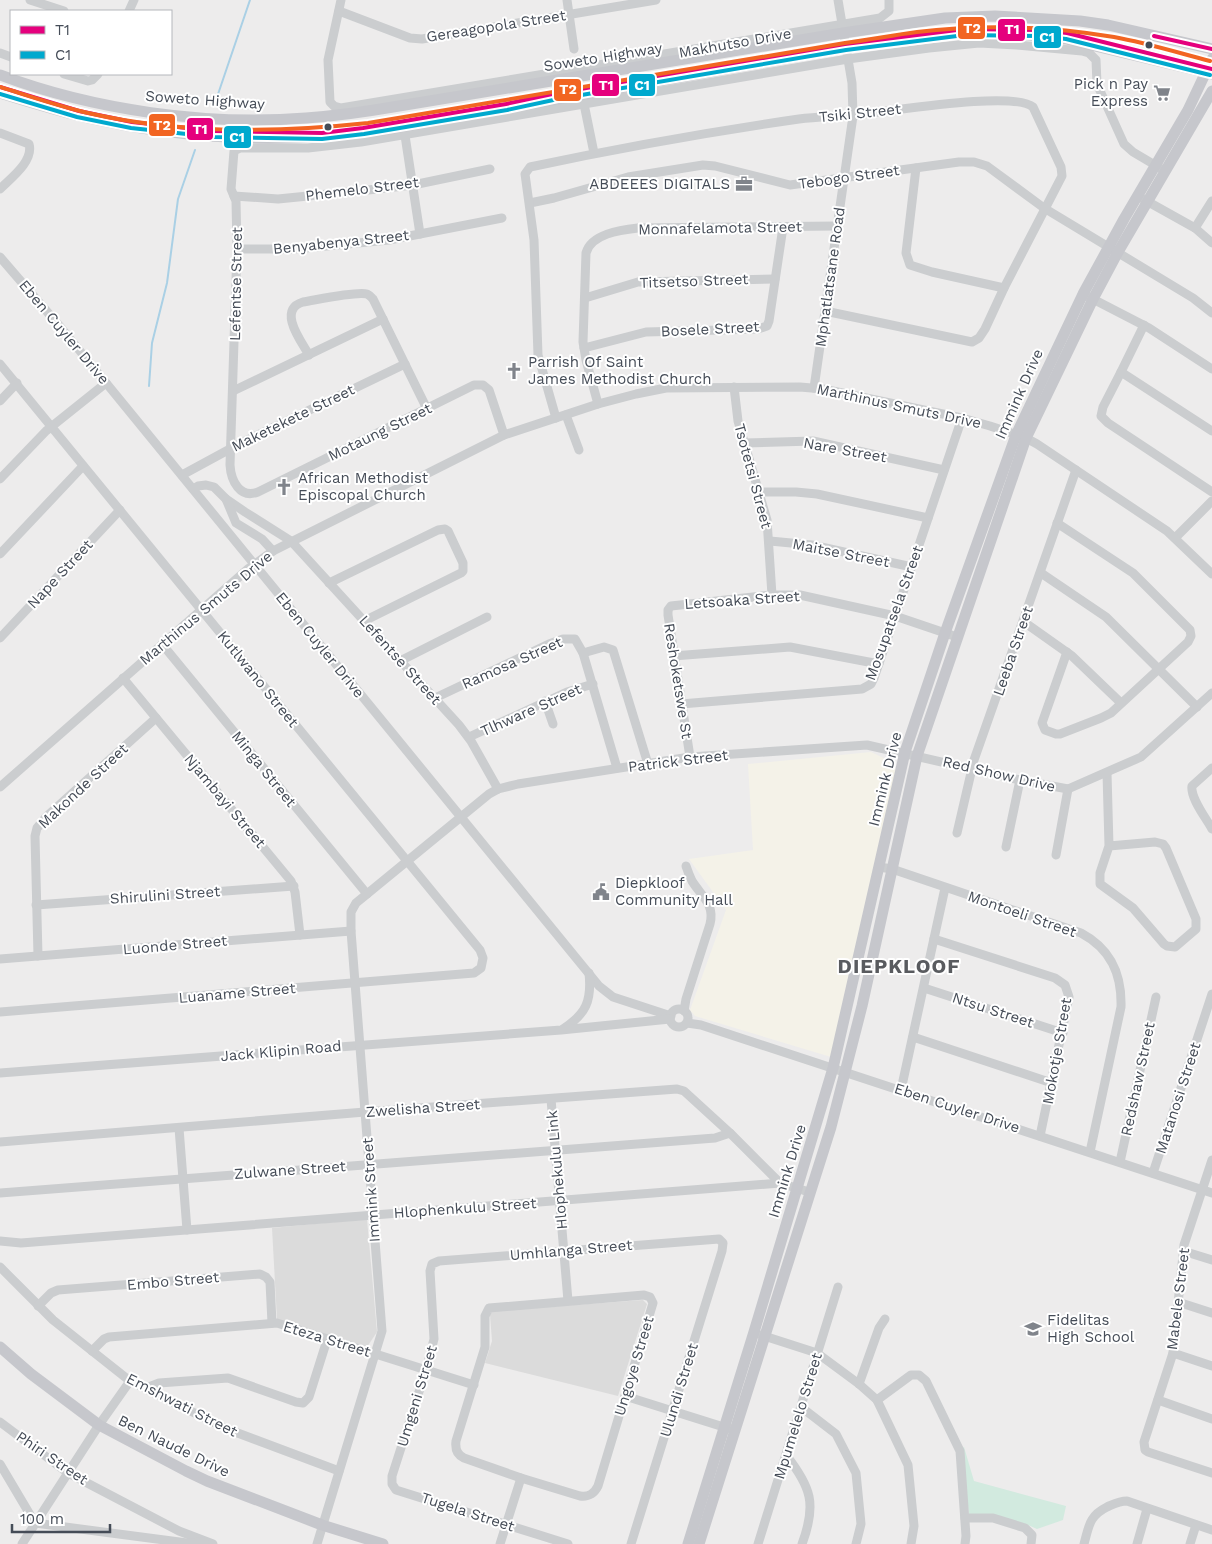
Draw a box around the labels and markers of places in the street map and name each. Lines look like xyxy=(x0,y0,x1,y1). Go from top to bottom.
unlabelled marker xyxy=(1144,40,1154,50)
place label: Pick n Pay Express xyxy=(1074,75,1148,110)
supermarket icon: Pick n Pay Express xyxy=(1152,83,1172,103)
unlabelled marker xyxy=(323,122,333,132)
office icon: ABDEEES DIGITALS xyxy=(734,174,754,194)
place label: ABDEEES DIGITALS xyxy=(589,175,730,193)
place label: Parrish Of Saint James Methodist Church xyxy=(528,353,711,388)
church icon: Parrish Of Saint James Methodist Church xyxy=(504,361,524,381)
place label: African Methodist Episcopal Church xyxy=(298,469,429,504)
church icon: African Methodist Episcopal Church xyxy=(274,477,294,497)
place label: Diepkloof Community Hall xyxy=(615,874,733,909)
public building icon: Diepkloof Community Hall xyxy=(591,882,611,902)
place label: Fidelitas High School xyxy=(1047,1311,1135,1346)
school or university icon: Fidelitas High School xyxy=(1023,1319,1043,1339)

